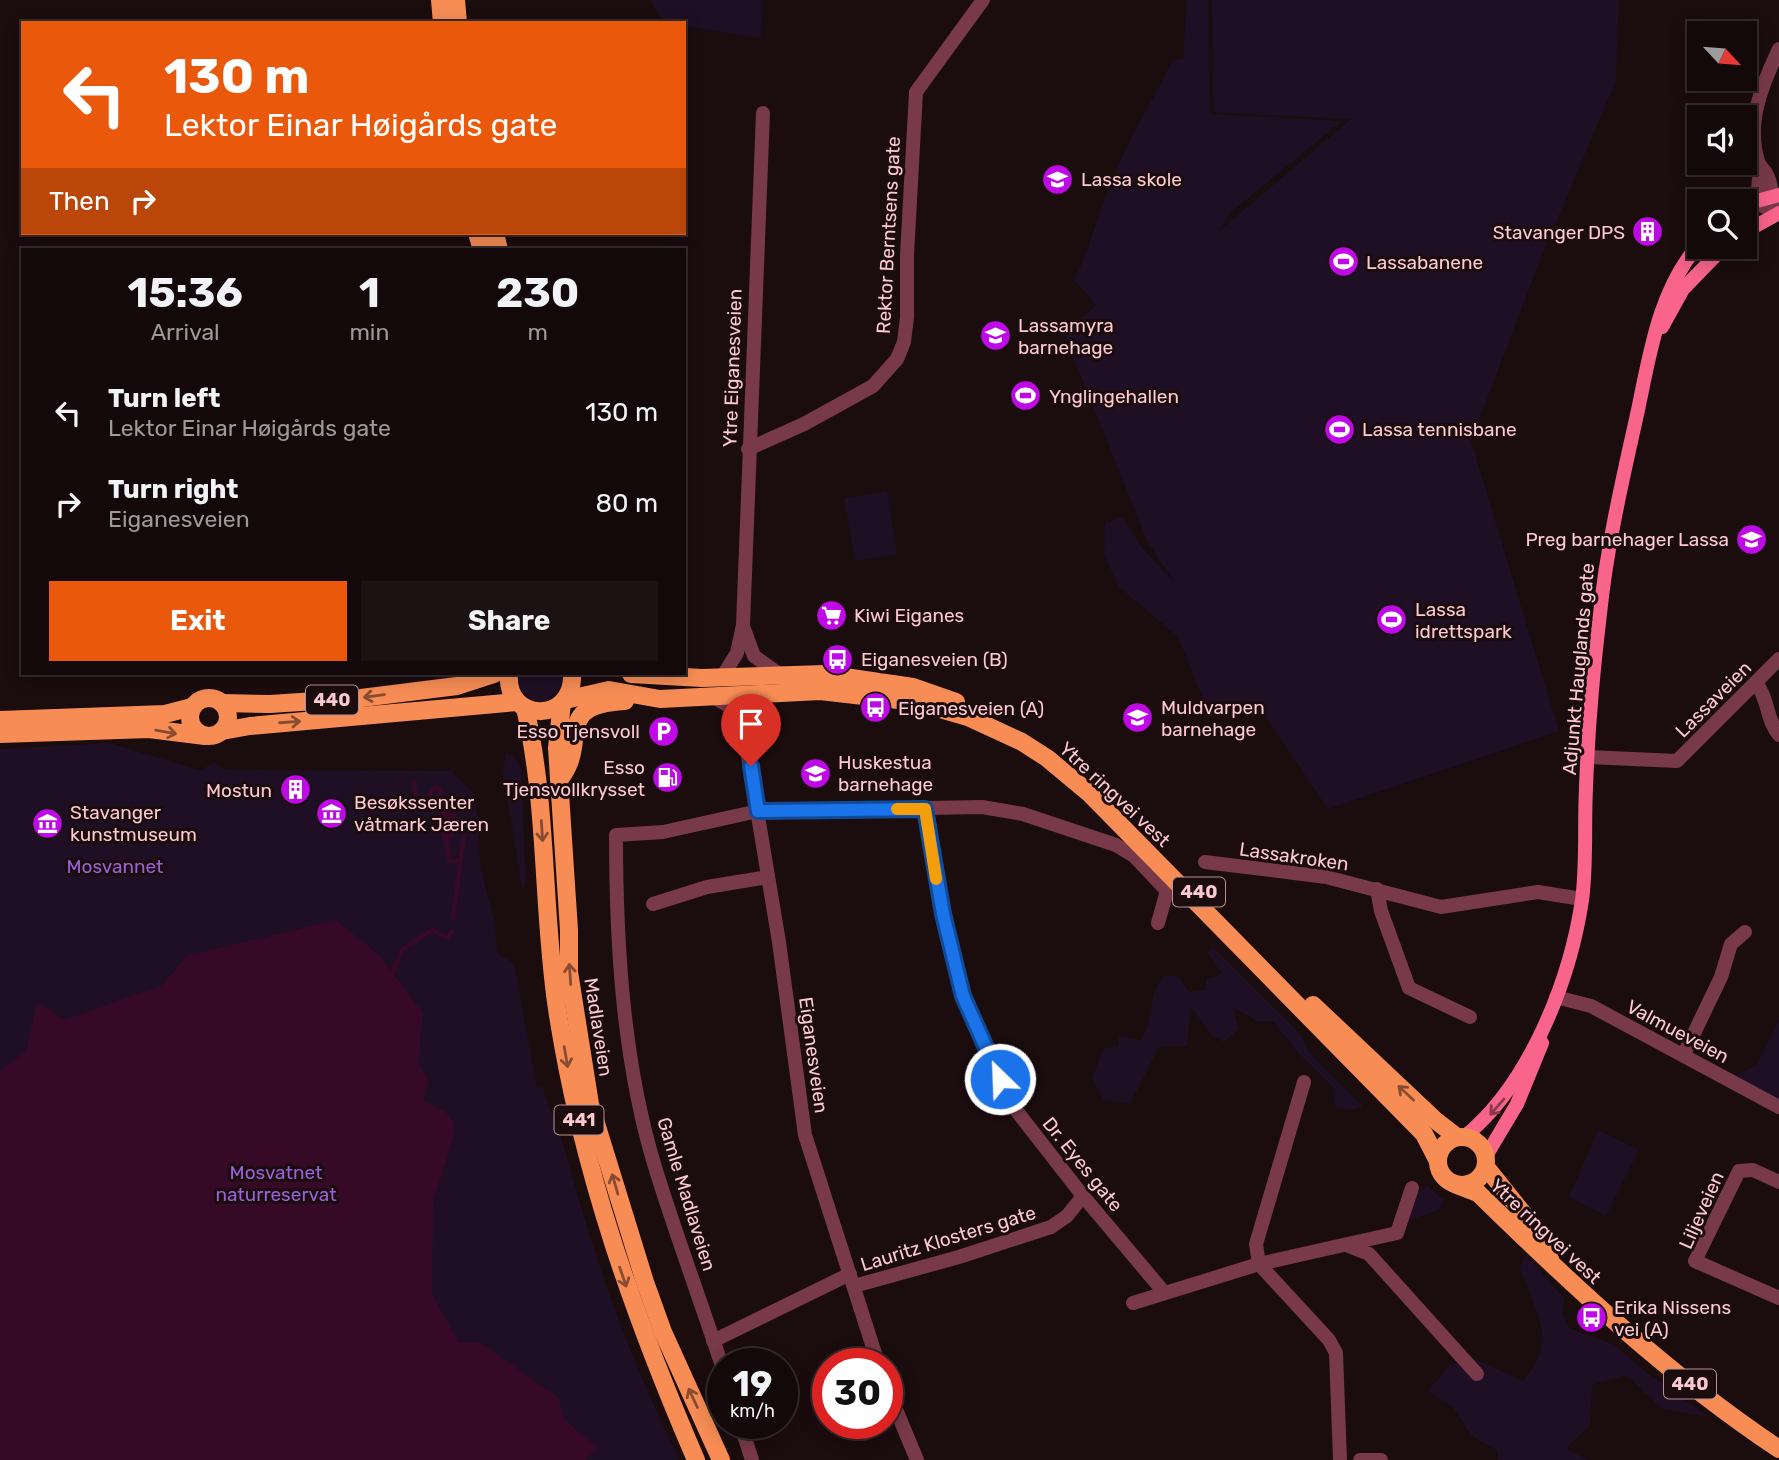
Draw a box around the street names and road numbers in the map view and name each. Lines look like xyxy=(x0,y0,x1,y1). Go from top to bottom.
street label: Rektor Berntsens gate xyxy=(872,136,905,334)
street label: Ytre Eiganesveien xyxy=(718,288,747,448)
street label: Adjunkt Hauglands gate xyxy=(1558,562,1599,776)
street label: Lassaveien xyxy=(1670,656,1756,742)
road number: 440 xyxy=(306,686,358,714)
street label: Ytre ringvei vest xyxy=(1054,737,1175,852)
street label: Lassakroken xyxy=(1238,837,1350,876)
road number: 440 xyxy=(1173,878,1225,906)
street label: Madlaveien xyxy=(579,976,618,1078)
street label: Valmueveien xyxy=(1623,995,1733,1068)
street label: Eiganesveien xyxy=(794,996,833,1115)
road number: 441 xyxy=(554,1106,604,1134)
street label: Dr. Eyes gate xyxy=(1038,1112,1128,1216)
street label: Gamle Madlaveien xyxy=(652,1114,721,1274)
street label: Liljeveien xyxy=(1674,1168,1729,1253)
street label: Ytre ringvei vest xyxy=(1485,1174,1606,1289)
street label: Lauritz Klosters gate xyxy=(858,1201,1039,1276)
road number: 440 xyxy=(1664,1370,1716,1399)

